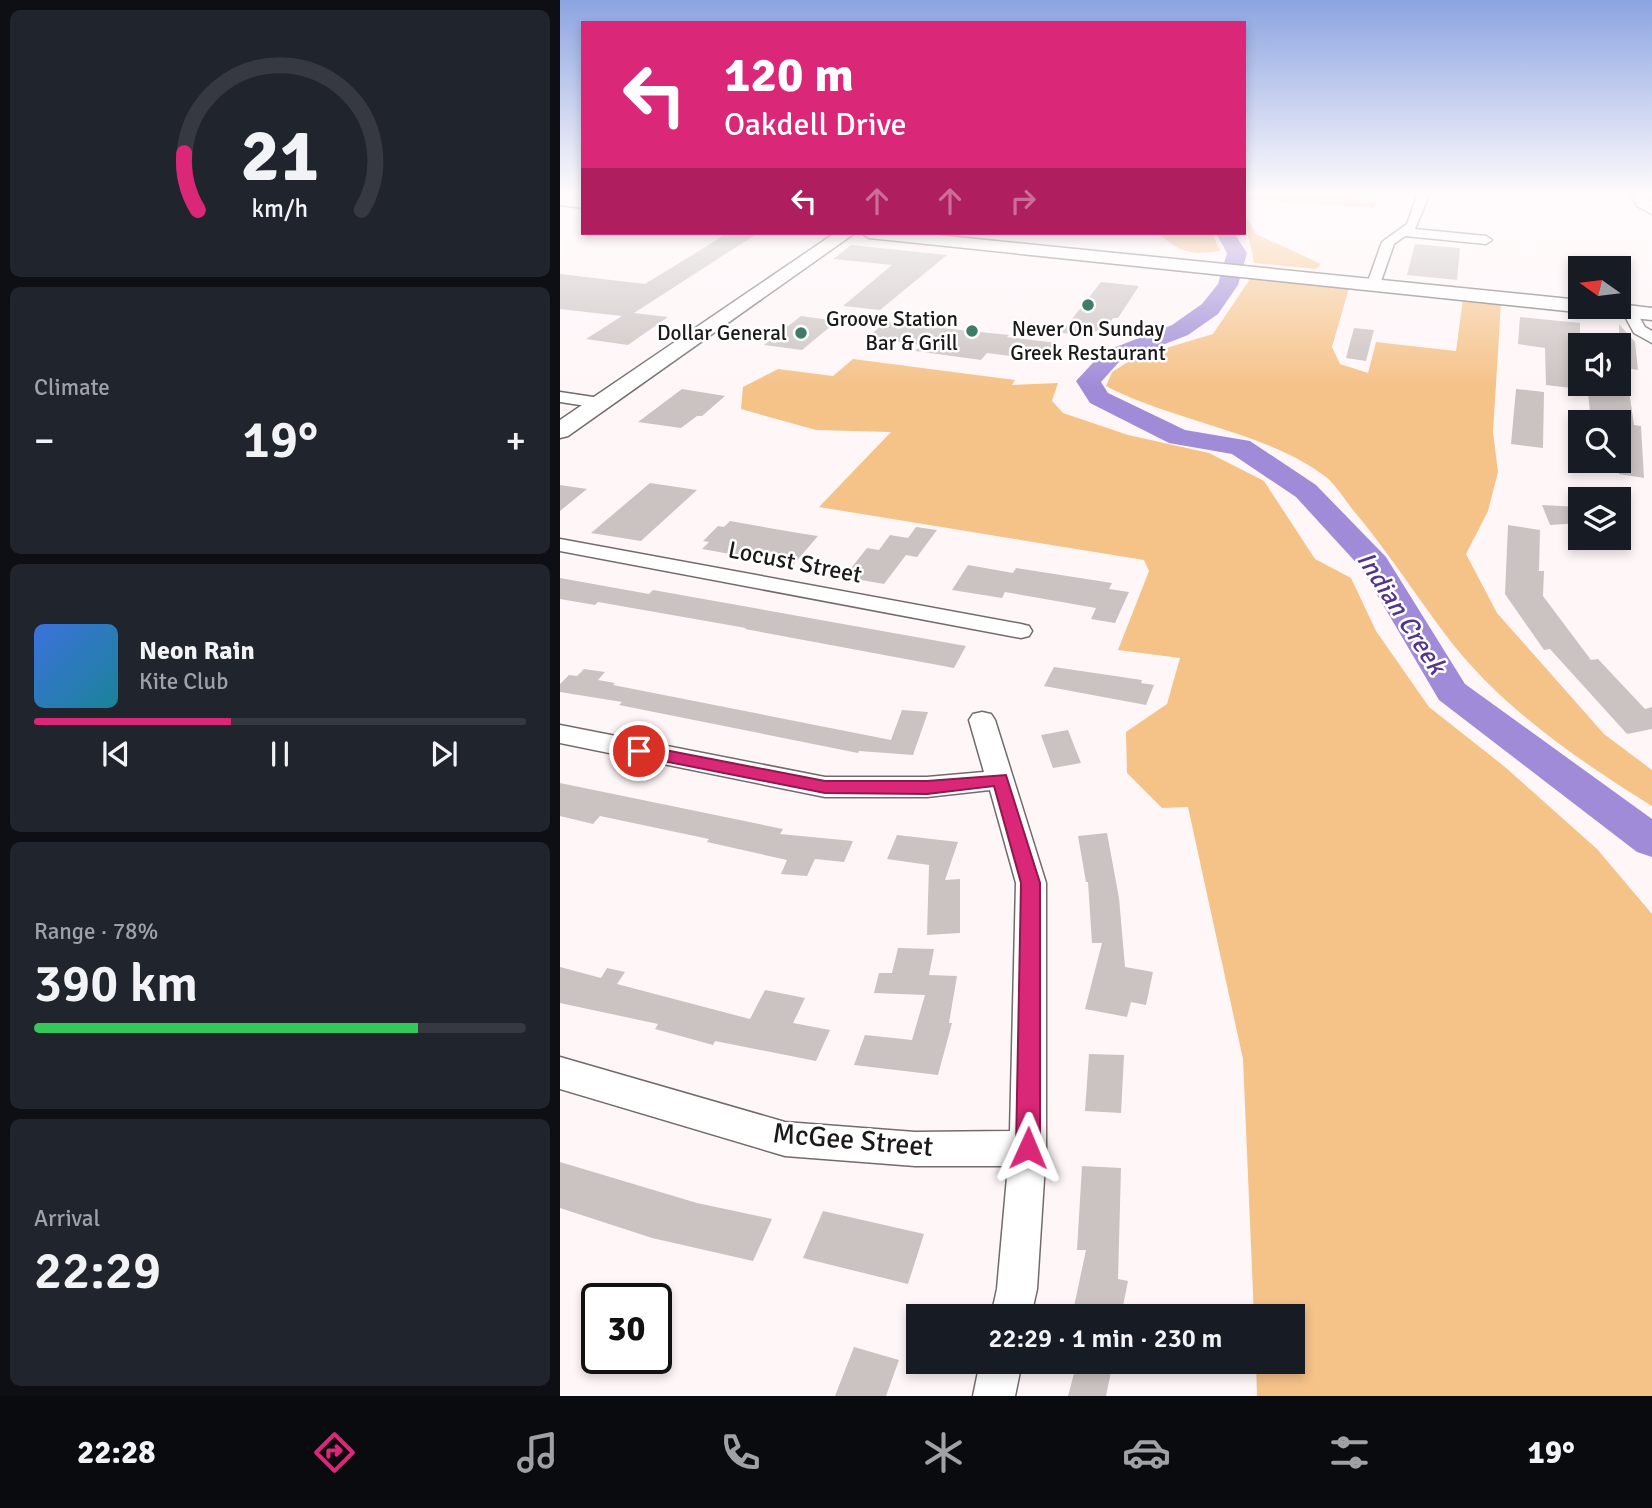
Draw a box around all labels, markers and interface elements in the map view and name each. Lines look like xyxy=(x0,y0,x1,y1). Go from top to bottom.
text: 120 m xyxy=(724,45,854,105)
icon: left xyxy=(609,49,700,140)
text: Oakdell Drive xyxy=(724,105,907,144)
text: 21 xyxy=(241,112,319,201)
icon: left xyxy=(785,182,823,220)
icon: ahead xyxy=(858,182,896,220)
icon: ahead xyxy=(931,182,969,220)
icon: right xyxy=(1004,182,1042,220)
text: km/h xyxy=(252,192,308,223)
north arrow xyxy=(1568,256,1631,318)
map controls xyxy=(1568,256,1631,550)
marker: Never On Sunday Greek Restaurant xyxy=(1080,297,1096,313)
place label: Groove Station Bar & Grill xyxy=(826,306,958,356)
place label: Never On Sunday Greek Restaurant xyxy=(1010,316,1166,366)
place label: Dollar General xyxy=(657,320,787,346)
marker: Groove Station Bar & Grill xyxy=(964,323,980,339)
marker: Dollar General xyxy=(793,325,809,341)
button: sound xyxy=(1568,333,1631,396)
text: Climate xyxy=(34,373,110,402)
text: 19° xyxy=(242,408,318,472)
button: search xyxy=(1568,410,1631,473)
text: − xyxy=(34,417,55,464)
text: + xyxy=(505,417,526,464)
button: layers xyxy=(1568,487,1631,550)
street label: Locust Street xyxy=(726,534,864,590)
water label: Indian Creek xyxy=(1350,546,1453,682)
text: Neon Rain xyxy=(139,635,255,667)
text: Kite Club xyxy=(139,667,228,696)
pin xyxy=(609,721,669,781)
icon: arrive xyxy=(620,732,658,770)
icon: previous xyxy=(97,735,135,773)
icon: pause xyxy=(261,735,299,773)
icon: next xyxy=(425,735,463,773)
text: Range · 78% xyxy=(34,917,158,946)
text: 390 km xyxy=(34,952,198,1016)
position arrow xyxy=(991,1111,1065,1185)
street label: McGee Street xyxy=(771,1116,935,1164)
text: Arrival xyxy=(34,1204,100,1233)
text: 22:29 xyxy=(34,1239,161,1303)
speed limit sign: 30 xyxy=(581,1283,672,1374)
text: 22:29 · 1 min · 230 m xyxy=(989,1323,1222,1355)
icon: directions xyxy=(310,1428,359,1477)
icon: music xyxy=(513,1428,562,1477)
icon: phone xyxy=(716,1428,765,1477)
icon: climate xyxy=(919,1428,968,1477)
icon: car xyxy=(1122,1428,1171,1477)
icon: filters xyxy=(1325,1428,1374,1477)
text: 22:28 xyxy=(77,1433,156,1472)
text: 19° xyxy=(1528,1433,1575,1472)

